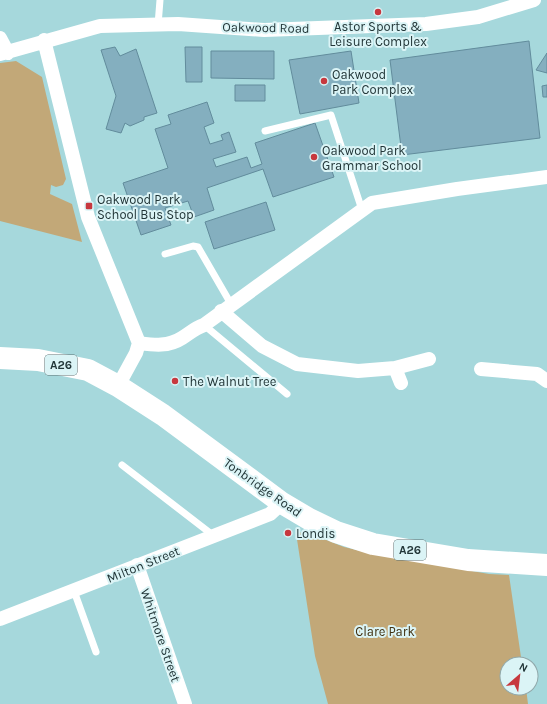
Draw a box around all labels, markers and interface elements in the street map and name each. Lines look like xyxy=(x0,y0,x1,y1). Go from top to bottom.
marker: Astor Sports & Leisure Complex xyxy=(373,7,383,17)
street label: Oakwood Road xyxy=(222,19,310,36)
place label: Astor Sports & Leisure Complex xyxy=(329,19,427,49)
place label: Oakwood Park Complex xyxy=(332,67,414,97)
marker: Oakwood Park Complex xyxy=(319,76,329,86)
place label: Oakwood Park Grammar School xyxy=(322,143,422,173)
marker: Oakwood Park Grammar School xyxy=(309,152,319,162)
place label: Oakwood Park School Bus Stop xyxy=(97,192,194,222)
marker: Oakwood Park School Bus Stop xyxy=(84,201,94,211)
road number: A26 xyxy=(45,355,77,375)
place label: The Walnut Tree xyxy=(183,374,277,389)
marker: The Walnut Tree xyxy=(170,376,180,386)
street label: Tonbridge Road xyxy=(221,455,304,520)
place label: Londis xyxy=(296,526,336,541)
marker: Londis xyxy=(283,528,293,538)
road number: A26 xyxy=(394,540,426,560)
street label: Milton Street xyxy=(105,543,182,586)
street label: Whitmore Street xyxy=(138,587,184,684)
park label: Clare Park xyxy=(355,624,415,639)
north arrow xyxy=(499,656,539,696)
text: N xyxy=(517,660,530,675)

